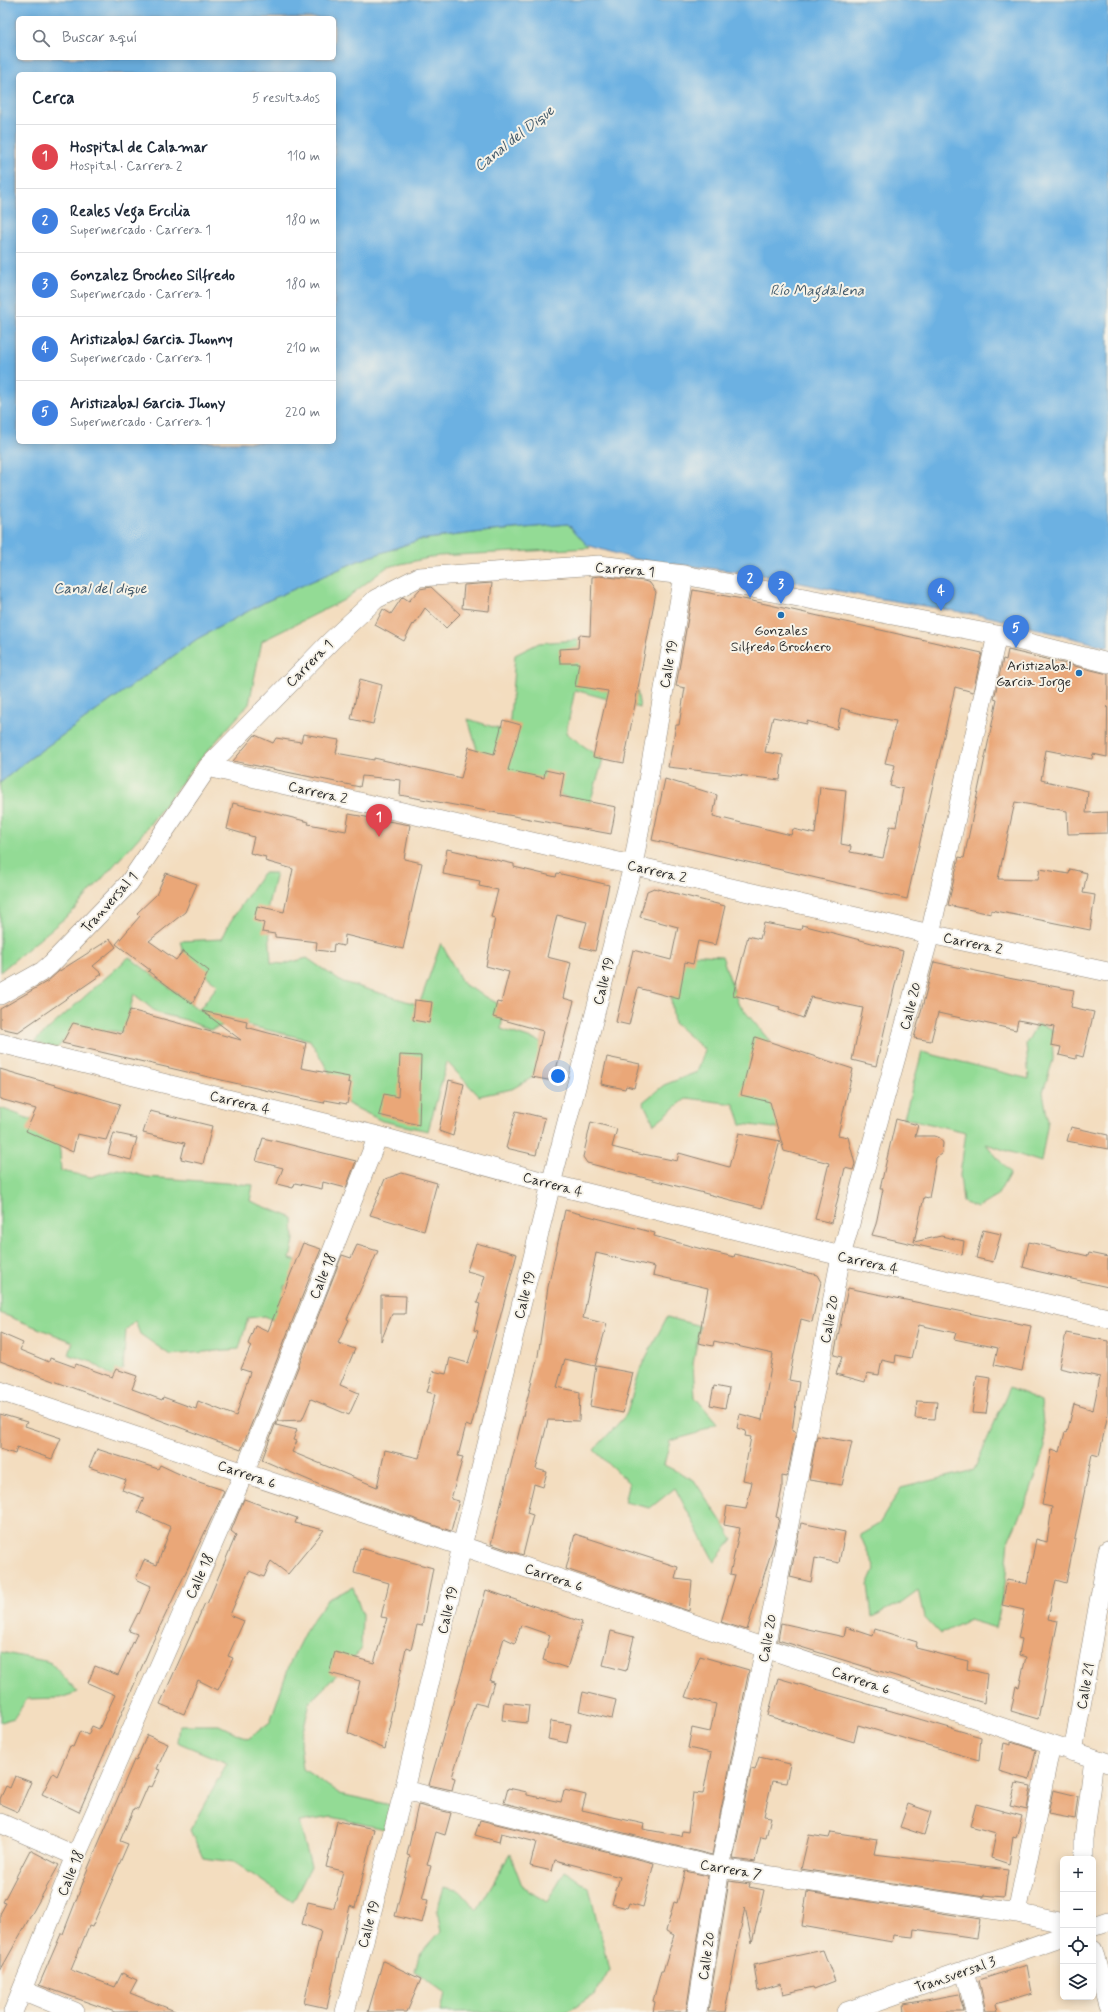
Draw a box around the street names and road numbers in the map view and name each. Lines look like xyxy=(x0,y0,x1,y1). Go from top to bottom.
street label: Carrera 1 xyxy=(594,558,655,582)
street label: Carrera 1 xyxy=(282,636,337,691)
street label: Calle 19 xyxy=(656,639,682,690)
street label: Carrera 2 xyxy=(286,777,349,809)
street label: Carrera 2 xyxy=(625,856,688,888)
street label: Tranversal 1 xyxy=(78,868,142,937)
street label: Carrera 2 xyxy=(941,929,1004,959)
street label: Calle 19 xyxy=(589,956,619,1007)
street label: Calle 20 xyxy=(896,980,926,1032)
street label: Carrera 4 xyxy=(208,1087,272,1119)
street label: Carrera 4 xyxy=(521,1168,585,1202)
street label: Carrera 4 xyxy=(836,1247,900,1279)
street label: Calle 18 xyxy=(306,1251,340,1302)
street label: Calle 19 xyxy=(510,1270,540,1321)
street label: Calle 20 xyxy=(816,1294,843,1345)
street label: Carrera 6 xyxy=(215,1457,278,1493)
street label: Calle 18 xyxy=(182,1551,218,1602)
street label: Carrera 6 xyxy=(522,1560,585,1596)
street label: Calle 19 xyxy=(434,1585,462,1636)
street label: Calle 20 xyxy=(754,1613,781,1664)
street label: Calle 21 xyxy=(1073,1662,1099,1711)
street label: Carrera 6 xyxy=(829,1663,892,1699)
street label: Calle 18 xyxy=(54,1848,88,1899)
street label: Carrera 7 xyxy=(699,1856,763,1884)
street label: Calle 19 xyxy=(354,1899,384,1950)
street label: Calle 20 xyxy=(694,1931,720,1982)
street label: Transversal 3 xyxy=(913,1953,998,1997)

